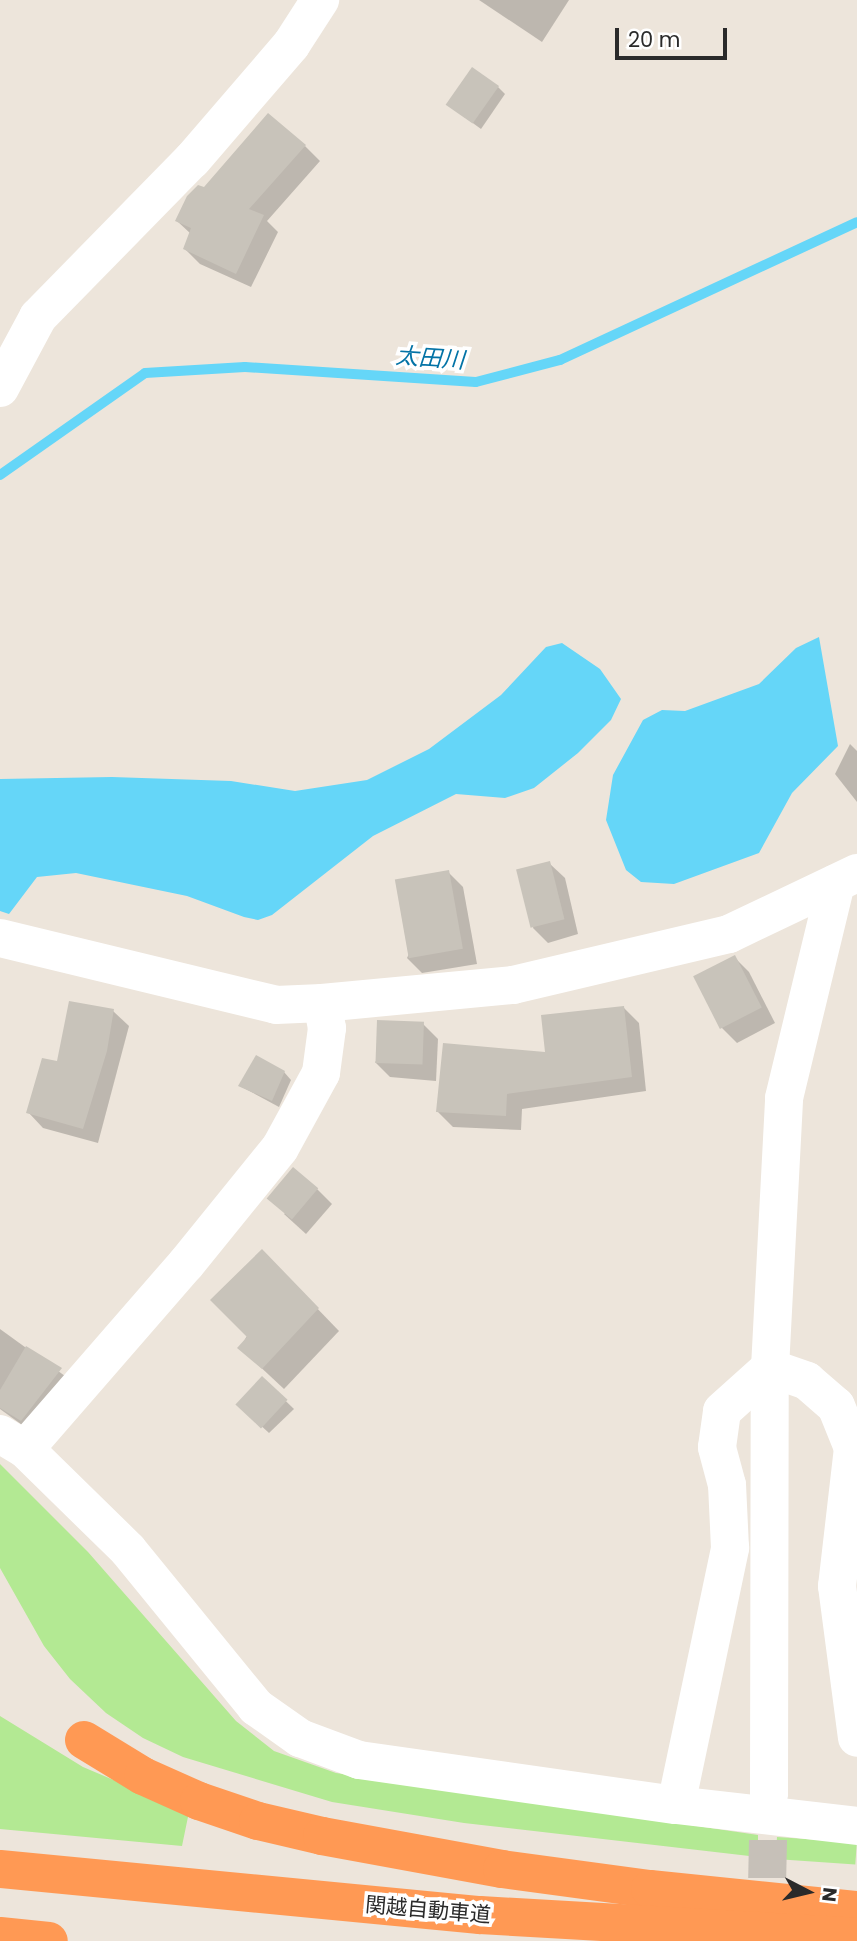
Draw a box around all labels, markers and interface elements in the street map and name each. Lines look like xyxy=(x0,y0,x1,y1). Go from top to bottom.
scale bar xyxy=(619,14,731,58)
text: 20 m xyxy=(628,25,681,54)
water label: 太田川 xyxy=(395,342,465,374)
north arrow xyxy=(773,1857,843,1927)
text: N xyxy=(815,1886,844,1903)
street label: 関越自動車道 xyxy=(364,1892,492,1928)

